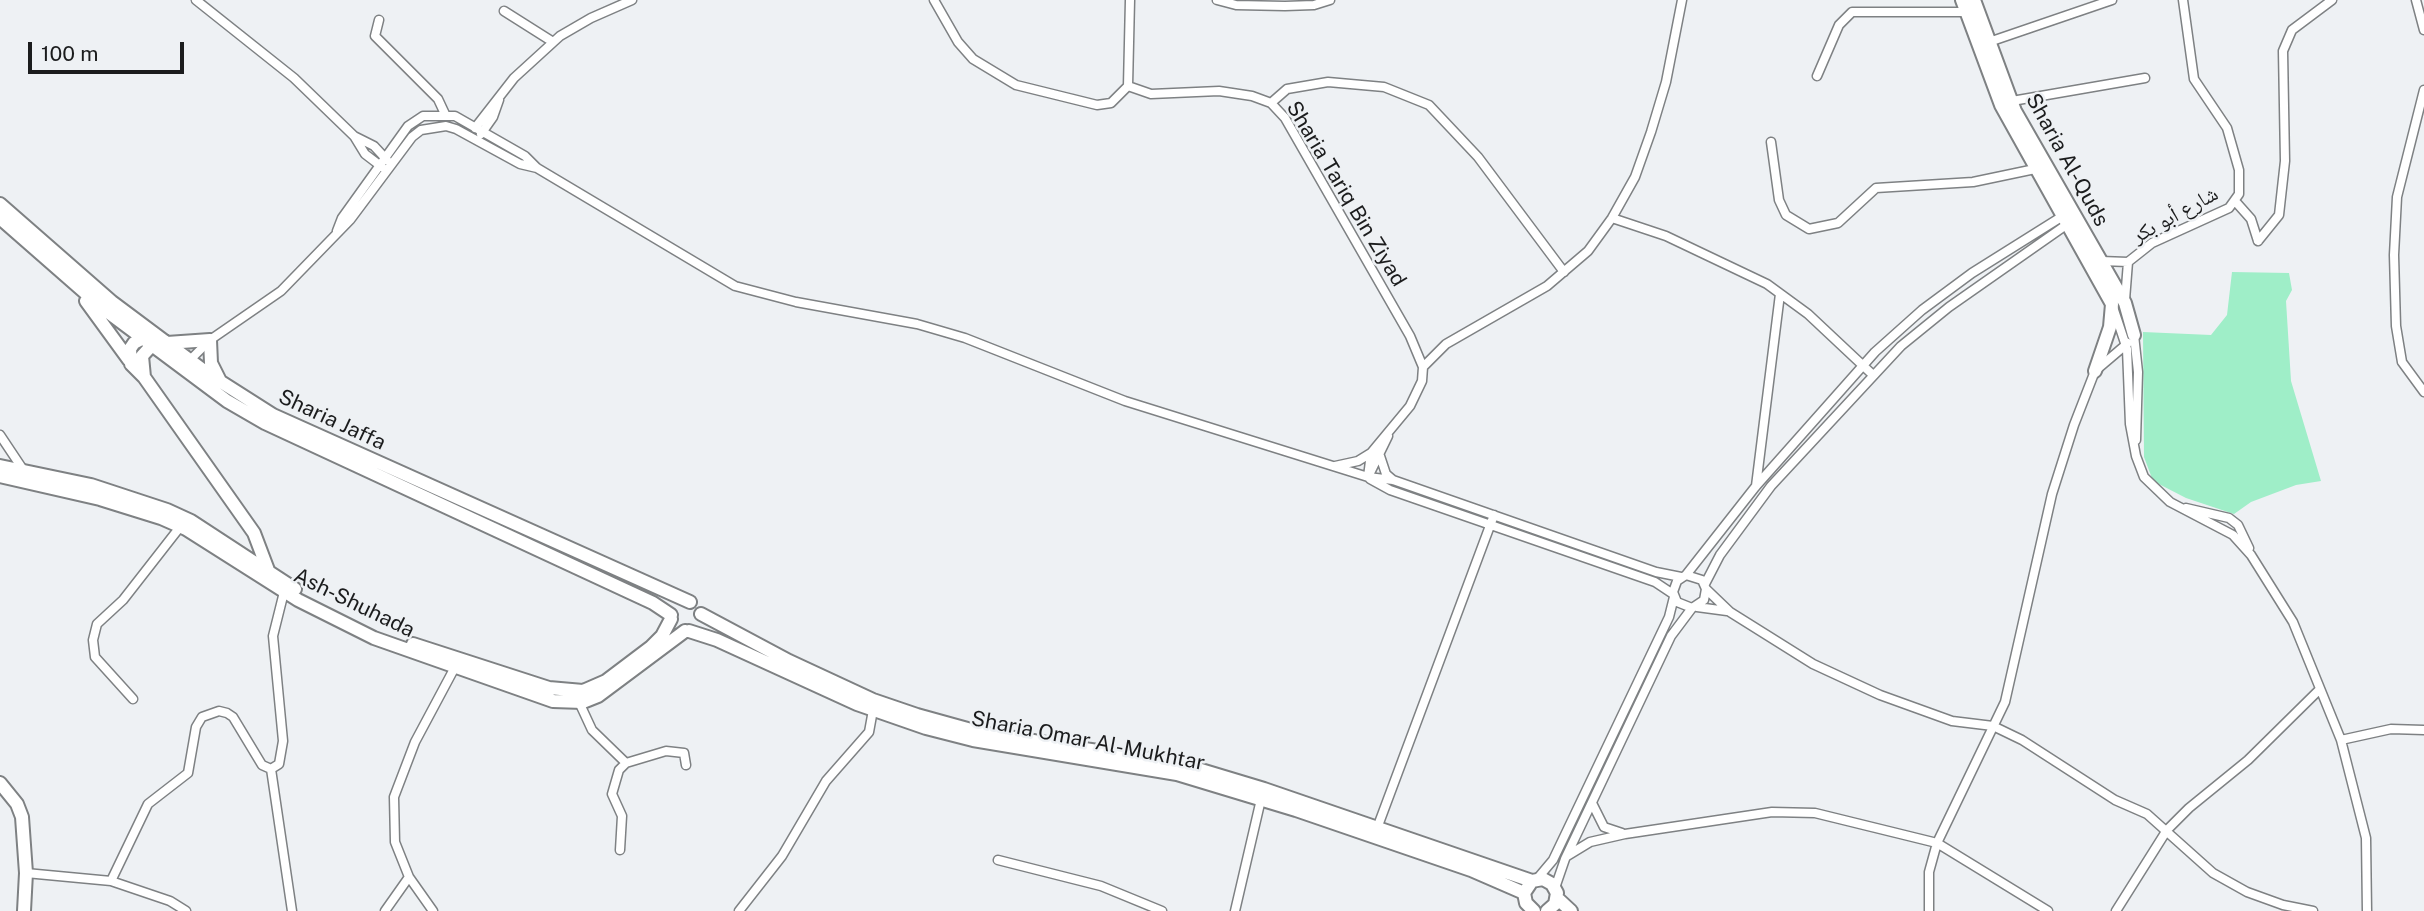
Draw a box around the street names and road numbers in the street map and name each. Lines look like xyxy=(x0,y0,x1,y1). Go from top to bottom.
street label: Sharia Al-Quds xyxy=(2020,89,2114,231)
street label: Sharia Tariq Bin Ziyad xyxy=(1281,97,1411,291)
street label: شارع أبو بكر xyxy=(2128,181,2222,249)
street label: Sharia Jaffa xyxy=(275,384,389,456)
street label: Ash-Shuhada xyxy=(290,563,418,643)
street label: Sharia Omar Al-Mukhtar xyxy=(969,706,1207,776)

